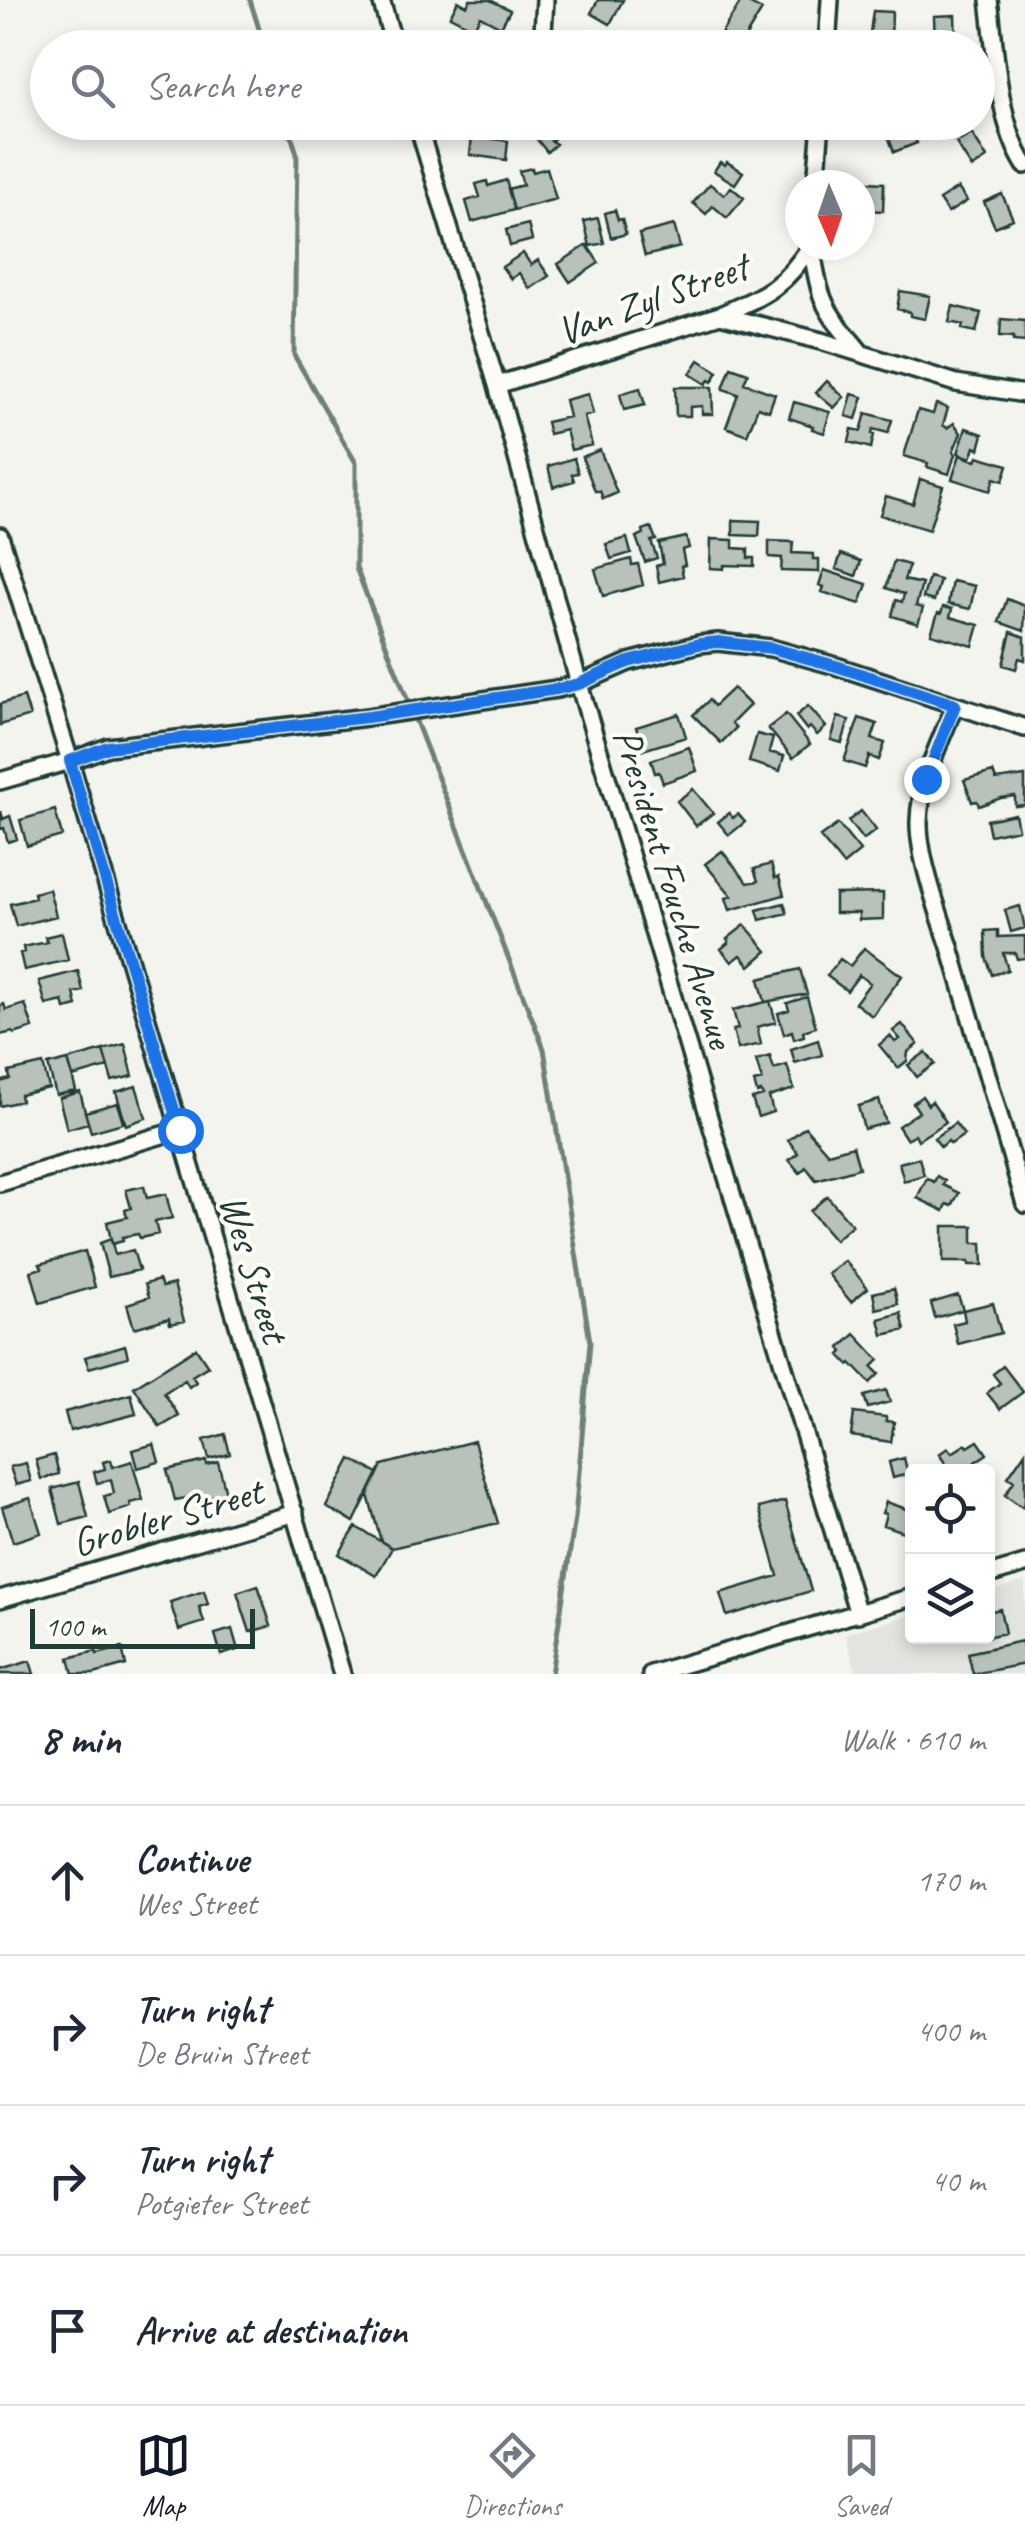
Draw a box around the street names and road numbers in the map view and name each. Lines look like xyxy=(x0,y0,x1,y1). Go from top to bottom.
street label: Van Zyl Street xyxy=(550,239,760,357)
street label: President Fouche Avenue xyxy=(602,723,747,1057)
street label: Wes Street xyxy=(208,1188,301,1352)
street label: Grobler Street xyxy=(66,1465,272,1568)

